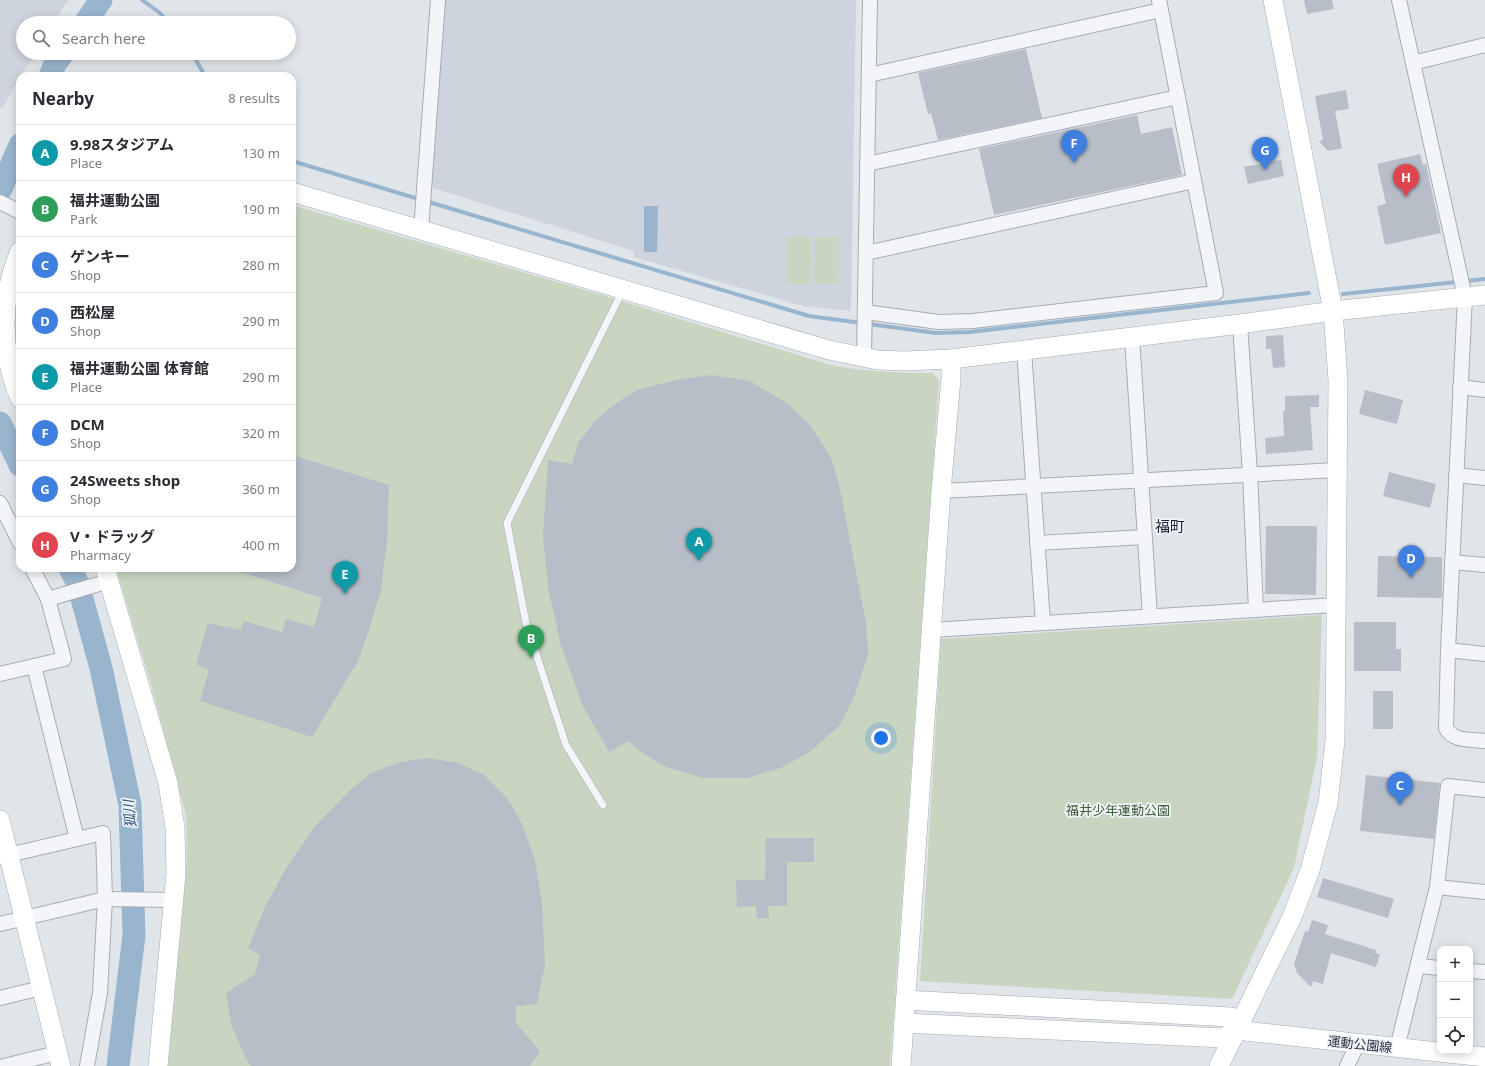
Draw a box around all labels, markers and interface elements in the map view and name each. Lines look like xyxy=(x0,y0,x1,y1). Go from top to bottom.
search box xyxy=(16,16,296,60)
icon: search xyxy=(30,27,52,49)
text: Search here xyxy=(62,28,145,48)
text: Nearby xyxy=(32,87,94,110)
text: 8 results xyxy=(228,89,280,107)
pin: F xyxy=(1061,130,1087,163)
text: 9.98スタジアム xyxy=(70,134,174,154)
pin: G xyxy=(1252,137,1278,170)
text: A xyxy=(41,144,50,162)
text: 130 m xyxy=(242,144,280,162)
text: Place xyxy=(70,154,102,172)
pin: H xyxy=(1393,164,1419,197)
text: 福井運動公園 xyxy=(70,190,160,210)
text: B xyxy=(41,200,49,218)
text: 190 m xyxy=(242,200,280,218)
text: Park xyxy=(70,210,97,228)
text: ゲンキー xyxy=(70,246,130,266)
text: C xyxy=(41,256,49,274)
text: 280 m xyxy=(242,256,280,274)
text: Shop xyxy=(70,266,101,284)
text: 西松屋 xyxy=(70,302,115,322)
text: D xyxy=(40,312,50,330)
text: 290 m xyxy=(242,312,280,330)
text: Shop xyxy=(70,322,101,340)
text: 福井運動公園 体育館 xyxy=(70,358,209,378)
text: E xyxy=(41,368,49,386)
text: 290 m xyxy=(242,368,280,386)
text: Place xyxy=(70,378,102,396)
text: DCM xyxy=(70,414,105,434)
text: F xyxy=(41,424,49,442)
text: 320 m xyxy=(242,424,280,442)
text: Shop xyxy=(70,434,101,452)
text: 24Sweets shop xyxy=(70,470,180,490)
text: G xyxy=(40,480,50,498)
text: 360 m xyxy=(242,480,280,498)
text: Shop xyxy=(70,490,101,508)
district label: 福町 xyxy=(1155,516,1185,536)
text: V・ドラッグ xyxy=(70,526,155,546)
pin: A xyxy=(686,528,712,561)
text: H xyxy=(40,536,50,554)
text: 400 m xyxy=(242,536,280,554)
pin: D xyxy=(1398,545,1424,578)
text: Pharmacy xyxy=(70,546,131,564)
pin: E xyxy=(332,561,358,594)
pin: B xyxy=(518,625,544,658)
your location xyxy=(871,728,891,748)
pin: C xyxy=(1387,772,1413,805)
water label: 狐川 xyxy=(118,797,140,829)
park label: 福井少年運動公園 xyxy=(1066,801,1170,819)
map controls xyxy=(1437,946,1473,1054)
button: + xyxy=(1437,946,1473,982)
button: − xyxy=(1437,982,1473,1018)
button: locate xyxy=(1437,1018,1473,1054)
street label: 運動公園線 xyxy=(1327,1032,1393,1056)

